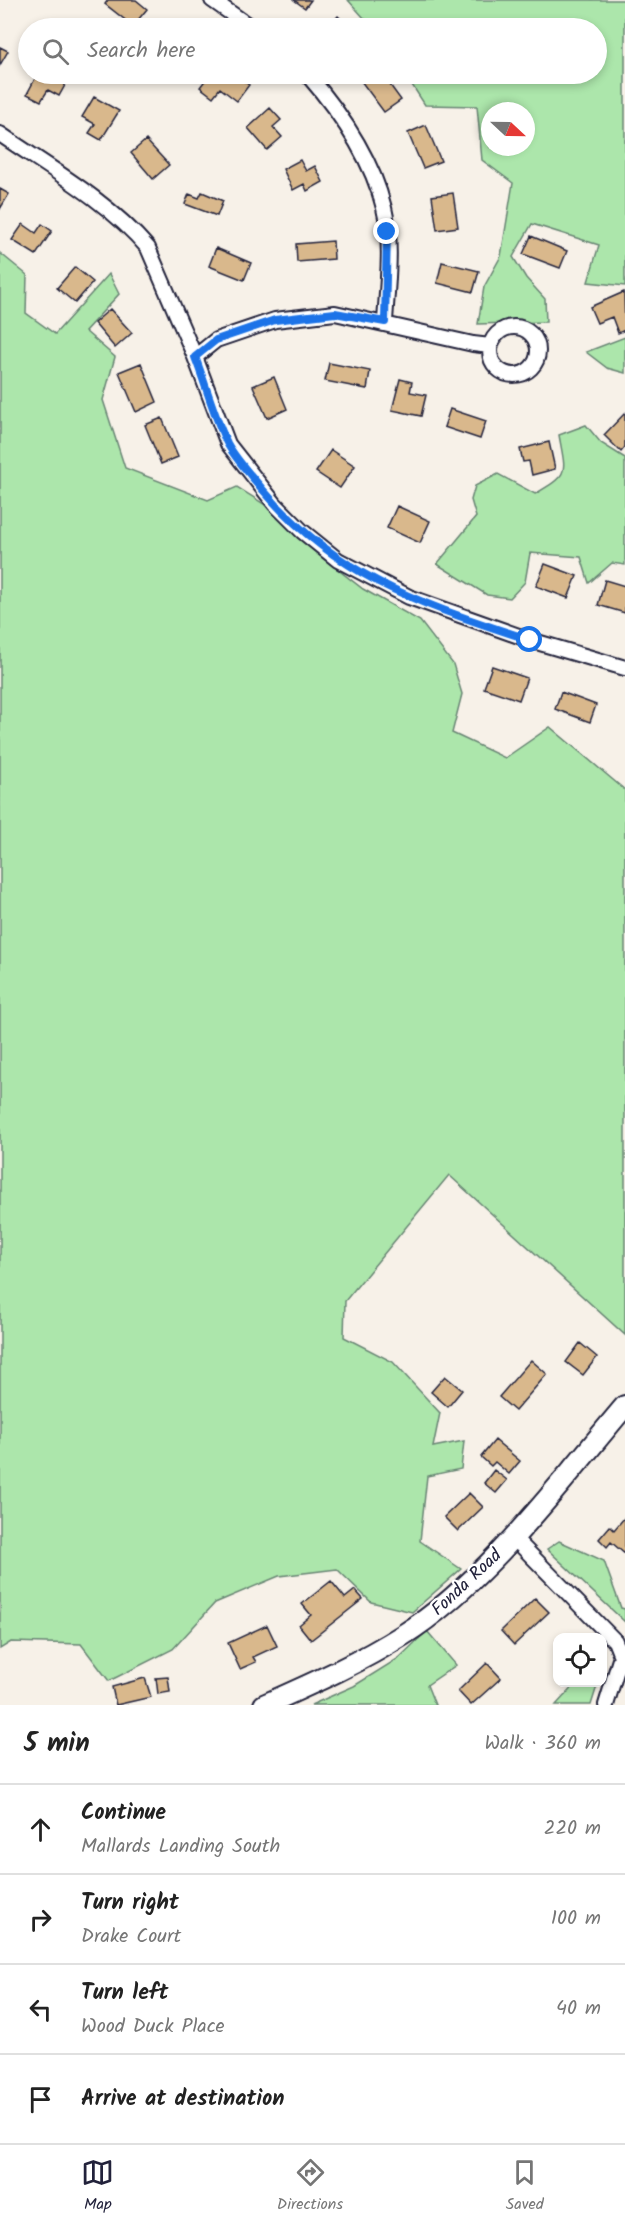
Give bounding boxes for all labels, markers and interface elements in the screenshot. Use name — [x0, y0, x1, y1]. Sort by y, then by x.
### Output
search box — [18, 18, 607, 84]
text: Search here — [87, 34, 195, 69]
icon: search — [39, 35, 72, 68]
north arrow — [481, 102, 535, 156]
route end — [373, 218, 399, 244]
route start — [516, 626, 542, 652]
street label: Fonda Road — [425, 1542, 510, 1624]
map controls — [553, 1633, 607, 1687]
button: locate — [553, 1633, 607, 1687]
text: 5 min — [24, 1723, 90, 1765]
text: Walk · 360 m — [484, 1728, 601, 1760]
text: Continue — [81, 1796, 166, 1831]
icon: ahead — [24, 1813, 57, 1846]
text: 220 m — [544, 1813, 601, 1845]
text: Mallards Landing South — [81, 1831, 280, 1863]
text: Turn right — [81, 1886, 179, 1921]
icon: right — [24, 1903, 57, 1936]
text: 100 m — [551, 1903, 601, 1935]
text: Drake Court — [81, 1921, 181, 1953]
text: Turn left — [81, 1976, 168, 2011]
icon: left — [24, 1993, 57, 2026]
text: 40 m — [556, 1993, 601, 2025]
text: Wood Duck Place — [81, 2011, 225, 2043]
text: Arrive at destination — [81, 2082, 284, 2117]
icon: arrive — [24, 2083, 57, 2116]
tab: Map — [81, 2156, 114, 2217]
tab: Directions — [277, 2156, 343, 2217]
tab: Saved — [506, 2156, 544, 2217]

